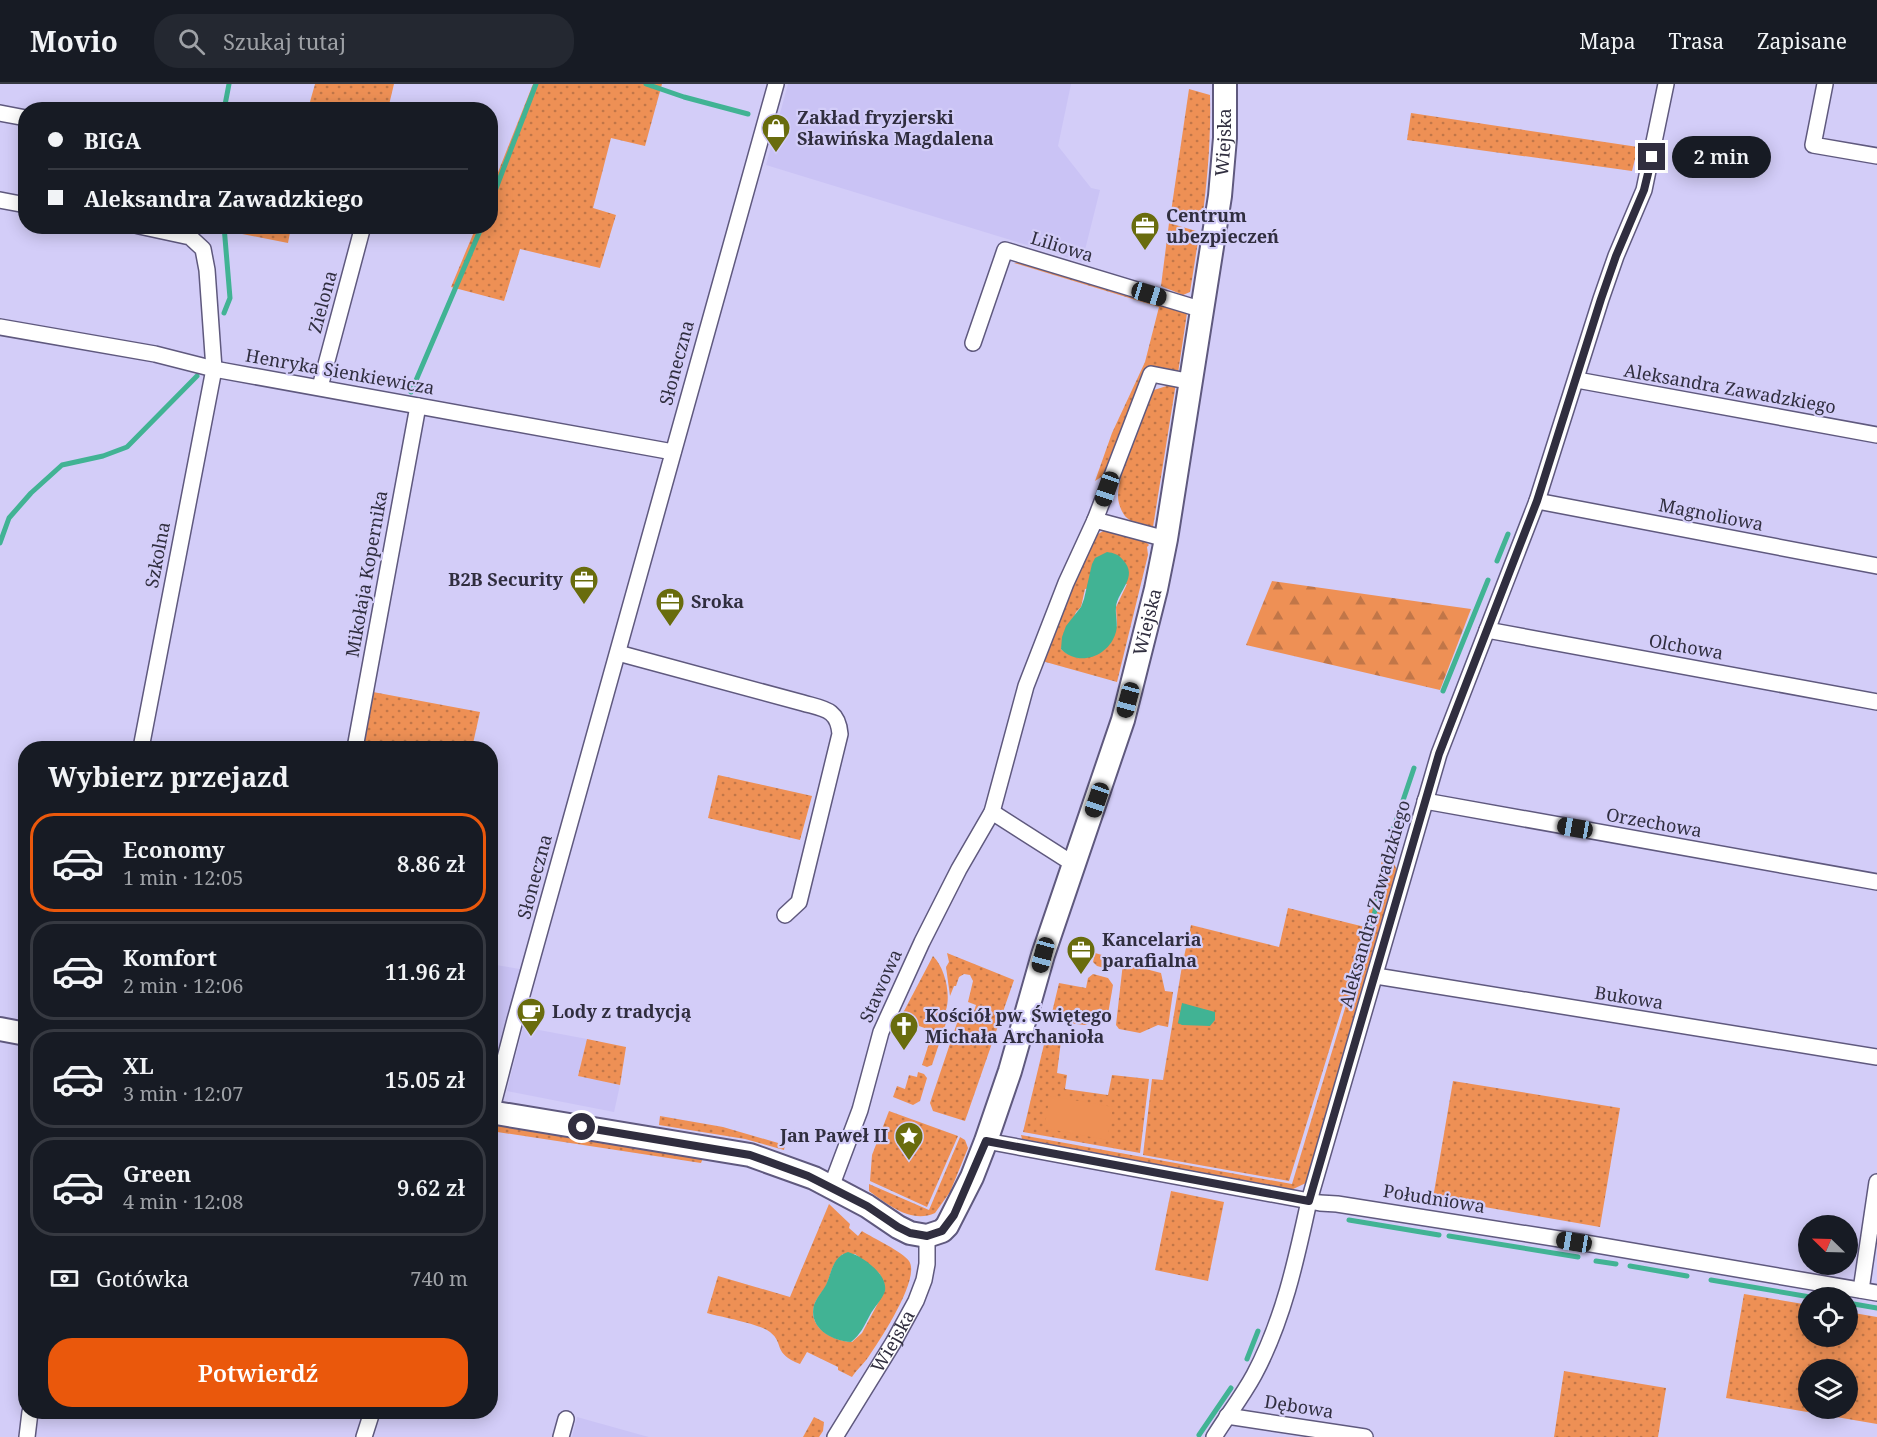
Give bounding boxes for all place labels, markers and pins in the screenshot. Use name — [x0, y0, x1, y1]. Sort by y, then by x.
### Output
place label: Zakład fryzjerski Sławińska Magdalena — [797, 105, 994, 150]
shop icon: Zakład fryzjerski Sławińska Magdalena — [760, 112, 792, 154]
place label: Centrum ubezpieczeń — [1166, 203, 1279, 248]
office icon: Centrum ubezpieczeń — [1129, 210, 1161, 252]
office icon: B2B Security — [568, 564, 600, 606]
place label: B2B Security — [448, 567, 564, 591]
office icon: Sroka — [654, 586, 686, 628]
place label: Sroka — [691, 589, 744, 613]
place label: Kancelaria parafialna — [1102, 927, 1202, 972]
office icon: Kancelaria parafialna — [1065, 934, 1097, 976]
cafe icon: Lody z tradycją — [515, 996, 547, 1038]
place label: Lody z tradycją — [552, 999, 692, 1023]
place label: Kościół pw. Świętego Michała Archanioła — [925, 1003, 1112, 1048]
church icon: Kościół pw. Świętego Michała Archanioła — [888, 1010, 920, 1052]
place icon: Jan Paweł II — [893, 1120, 925, 1162]
place label: Jan Paweł II — [779, 1123, 888, 1147]

